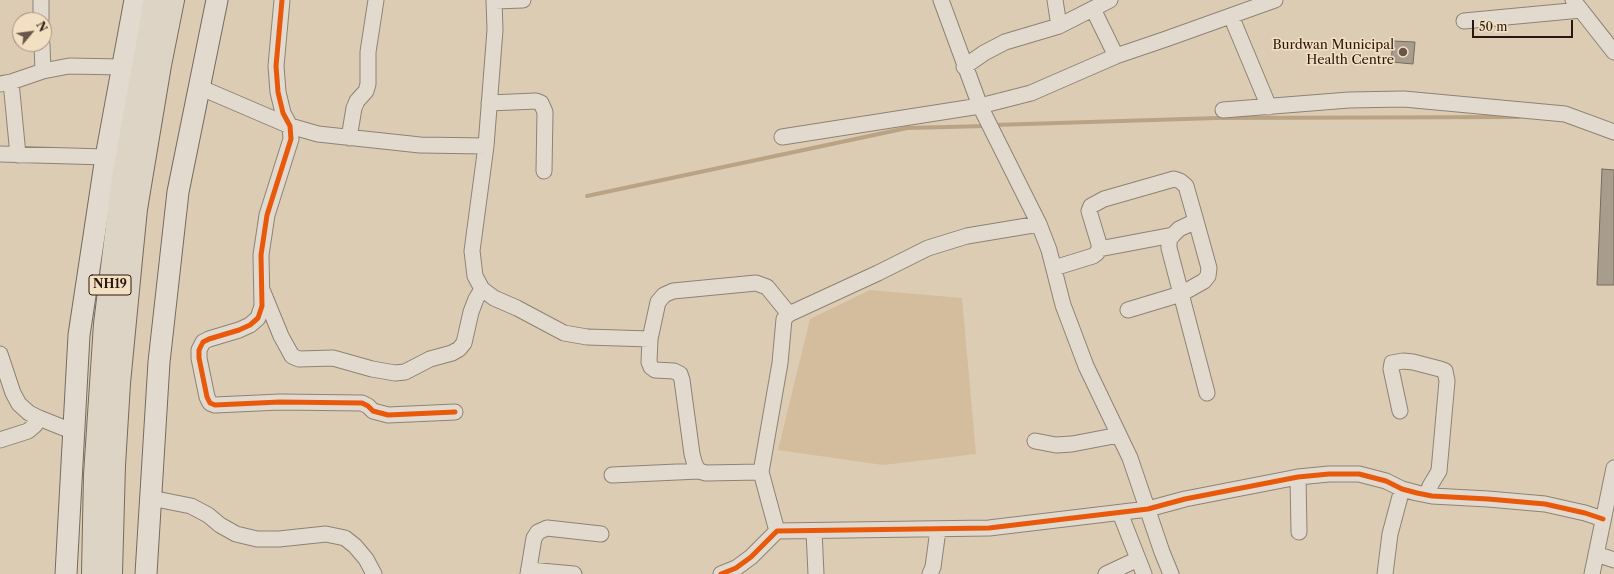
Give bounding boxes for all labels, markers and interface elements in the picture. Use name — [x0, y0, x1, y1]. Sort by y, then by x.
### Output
north arrow — [12, 12, 52, 52]
scale bar — [1474, 12, 1575, 38]
text: N — [33, 19, 50, 34]
text: 50 m — [1479, 19, 1508, 34]
place label: Burdwan Municipal Health Centre — [1272, 37, 1394, 68]
marker: Burdwan Municipal Health Centre — [1397, 46, 1409, 58]
road number: NH19 — [89, 275, 131, 295]

